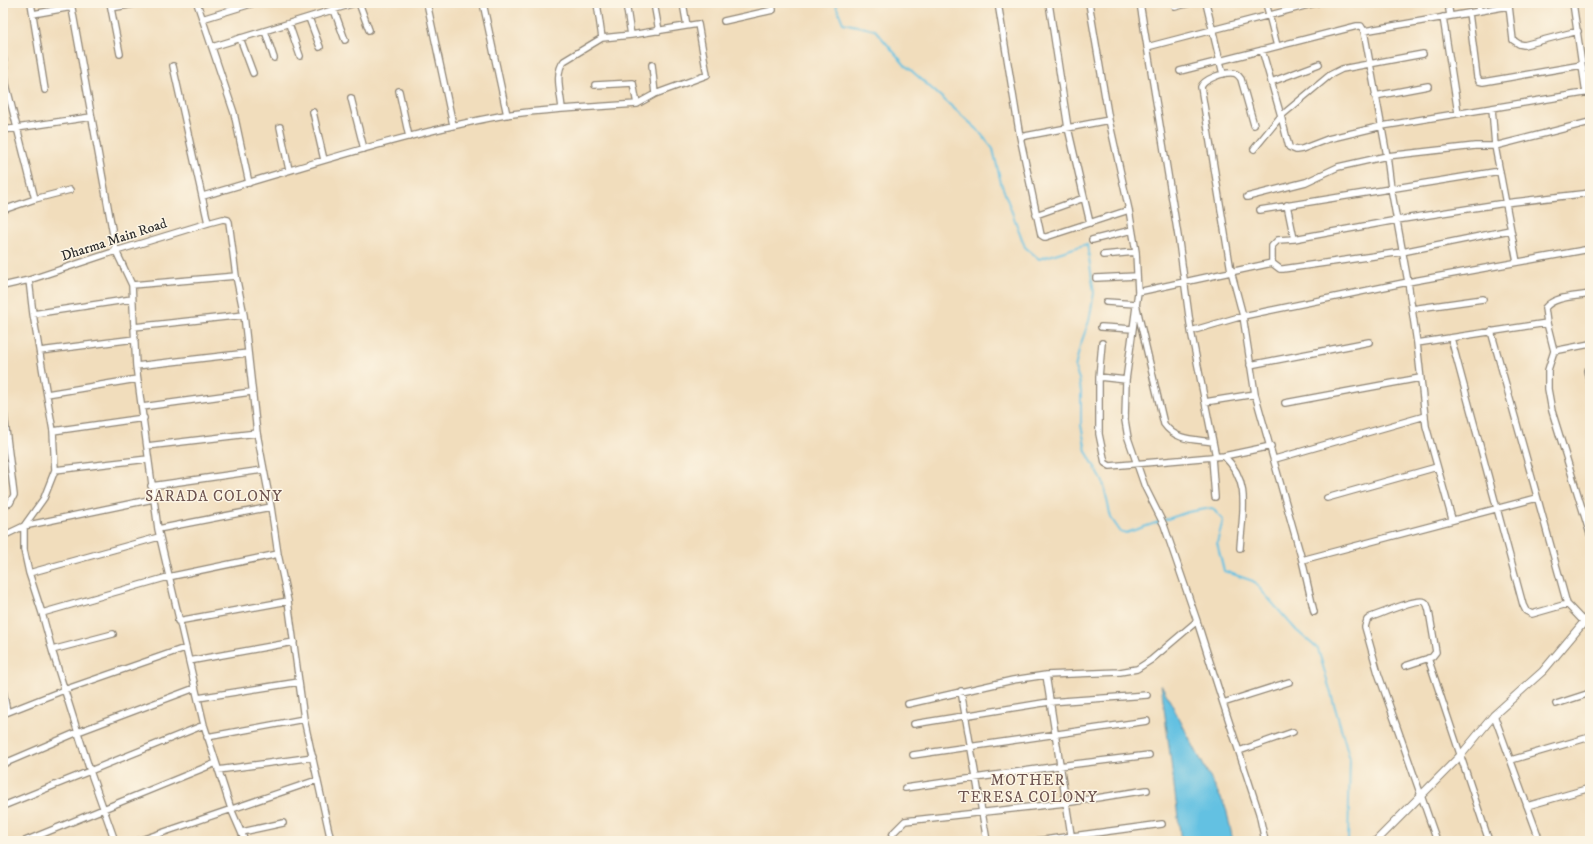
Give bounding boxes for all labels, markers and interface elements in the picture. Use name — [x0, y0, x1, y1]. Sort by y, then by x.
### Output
street label: Dharma Main Road — [59, 214, 169, 266]
district label: SARADA COLONY — [145, 487, 283, 506]
district label: MOTHER TERESA COLONY — [958, 771, 1098, 807]

